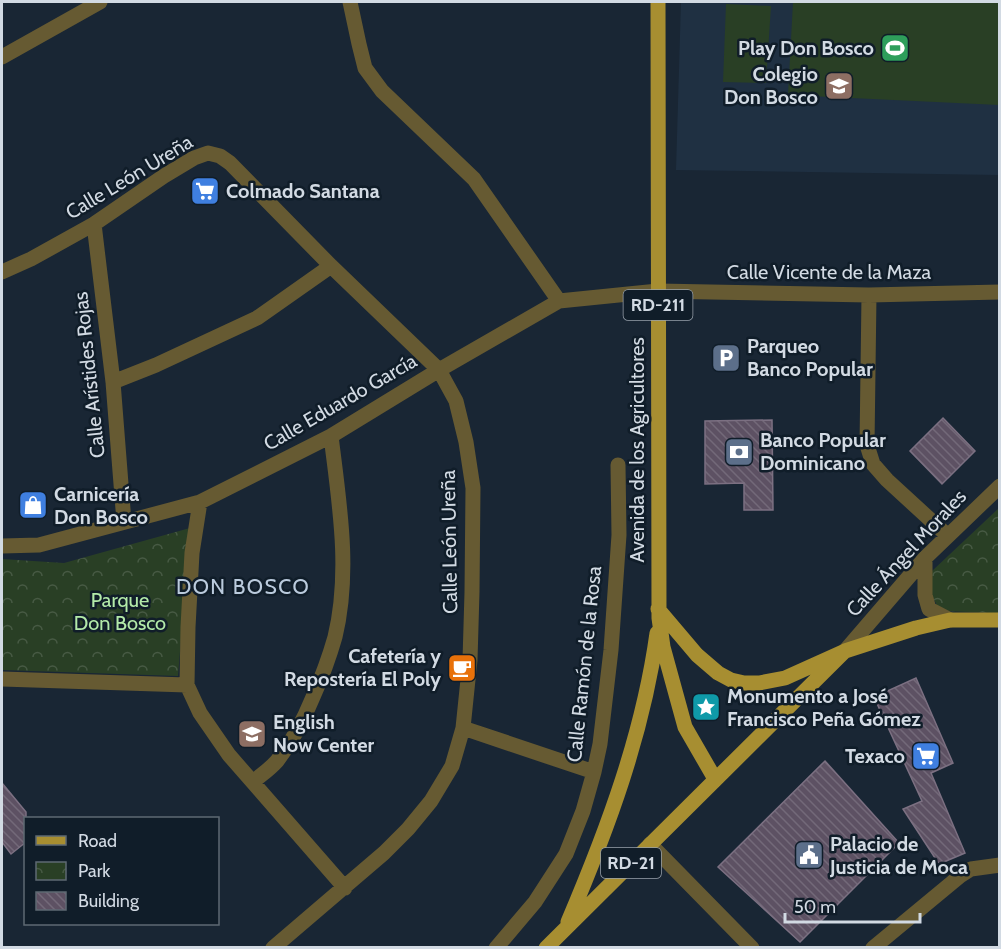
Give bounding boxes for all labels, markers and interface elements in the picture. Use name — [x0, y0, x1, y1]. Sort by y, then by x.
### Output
sports icon: Play Don Bosco — [879, 32, 911, 64]
place label: Play Don Bosco — [738, 36, 874, 60]
place label: Colegio Don Bosco — [724, 62, 818, 109]
school or university icon: Colegio Don Bosco — [823, 70, 855, 102]
street label: Calle León Ureña — [61, 129, 197, 224]
supermarket icon: Colmado Santana — [189, 175, 221, 207]
place label: Colmado Santana — [226, 179, 380, 203]
street label: Calle Vicente de la Maza — [727, 260, 932, 284]
road number: RD-211 — [624, 290, 692, 320]
street label: Calle Arístides Rojas — [68, 291, 110, 459]
place label: Parqueo Banco Popular — [747, 334, 873, 381]
street label: Avenida de los Agricultores — [625, 337, 649, 563]
parking icon: Parqueo Banco Popular — [710, 342, 742, 374]
street label: Calle Eduardo García — [259, 348, 421, 456]
place label: Banco Popular Dominicano — [760, 428, 886, 475]
bank icon: Banco Popular Dominicano — [723, 436, 755, 468]
street label: Calle León Ureña — [436, 469, 462, 614]
place label: Carnicería Don Bosco — [54, 482, 148, 529]
street label: Calle Ángel Morales — [841, 485, 971, 621]
shop icon: Carnicería Don Bosco — [17, 489, 49, 521]
street label: Calle Ramón de la Rosa — [562, 564, 606, 763]
district label: DON BOSCO — [176, 574, 310, 599]
park label: Parque Don Bosco — [74, 588, 166, 635]
place label: Cafetería y Repostería El Poly — [284, 644, 441, 691]
cafe icon: Cafetería y Repostería El Poly — [446, 652, 478, 684]
place label: Monumento a José Francisco Peña Gómez — [727, 684, 921, 731]
place icon: Monumento a José Francisco Peña Gómez — [690, 691, 722, 723]
place label: English Now Center — [273, 710, 375, 757]
school or university icon: English Now Center — [236, 718, 268, 750]
supermarket icon: Texaco — [910, 740, 942, 772]
place label: Texaco — [845, 744, 905, 768]
legend — [24, 817, 219, 925]
text: Road — [78, 830, 117, 852]
place label: Palacio de Justicia de Moca — [829, 832, 968, 879]
public building icon: Palacio de Justicia de Moca — [793, 839, 825, 871]
road number: RD-21 — [601, 848, 661, 878]
text: Park — [78, 860, 111, 882]
scale bar — [785, 886, 920, 924]
text: Building — [78, 890, 140, 912]
text: 50 m — [794, 896, 836, 918]

